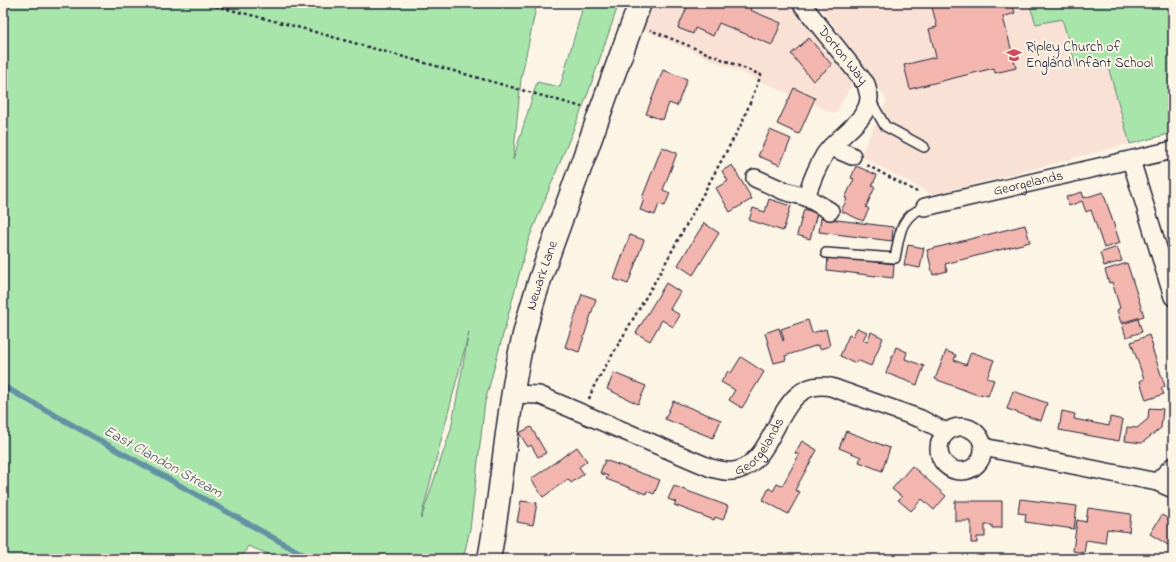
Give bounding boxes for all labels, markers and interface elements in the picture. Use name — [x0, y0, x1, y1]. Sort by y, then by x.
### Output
street label: Dorton Way — [812, 20, 873, 90]
place label: Ripley Church of England Infant School — [1026, 37, 1153, 75]
school or university icon: Ripley Church of England Infant School — [1005, 46, 1023, 64]
street label: Georgelands — [991, 165, 1065, 201]
street label: Newark Lane — [521, 237, 564, 313]
street label: Georgelands — [732, 414, 789, 481]
water label: East Clandon Stream — [99, 420, 227, 504]

